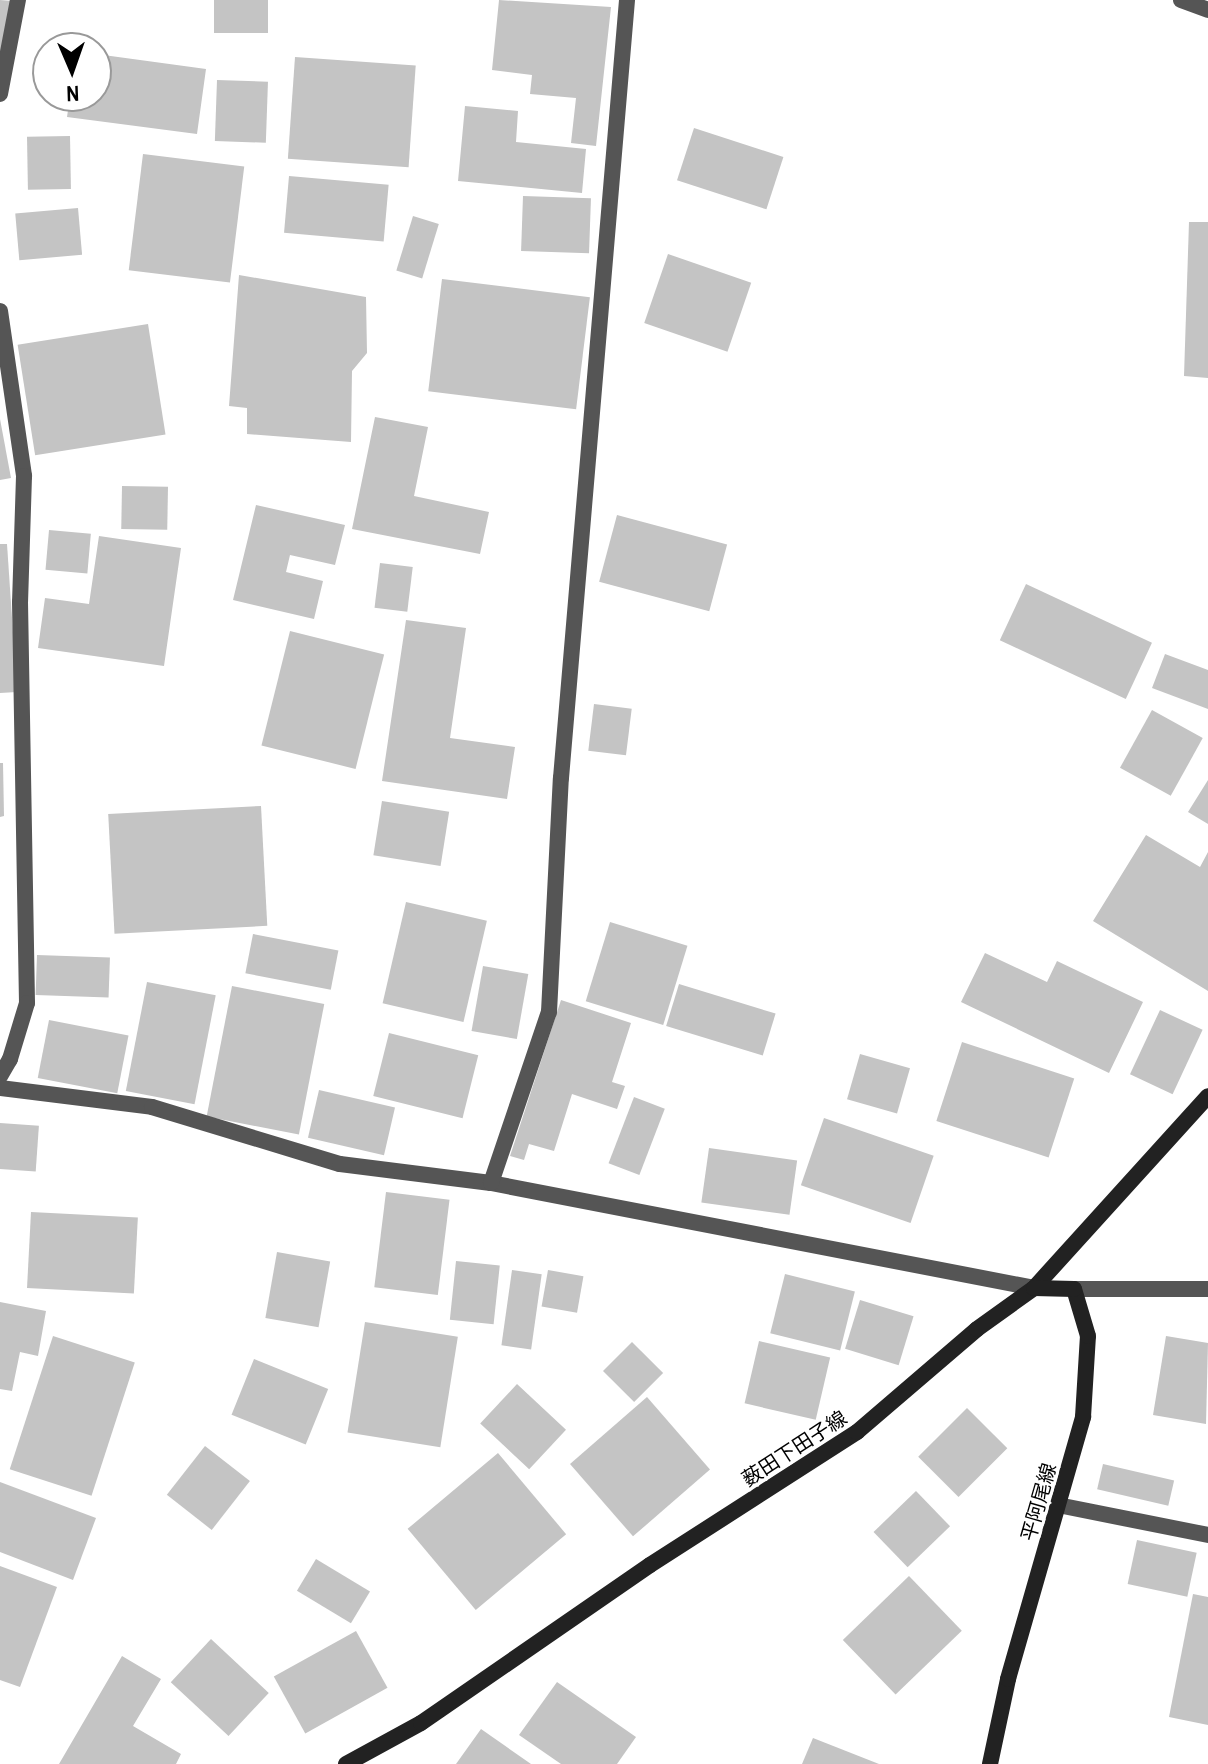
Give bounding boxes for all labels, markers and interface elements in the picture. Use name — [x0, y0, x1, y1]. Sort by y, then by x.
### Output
north arrow — [32, 32, 112, 112]
text: N — [66, 79, 80, 109]
street label: 薮田下田子線 — [737, 1405, 851, 1491]
street label: 平阿尾線 — [1015, 1460, 1061, 1544]

